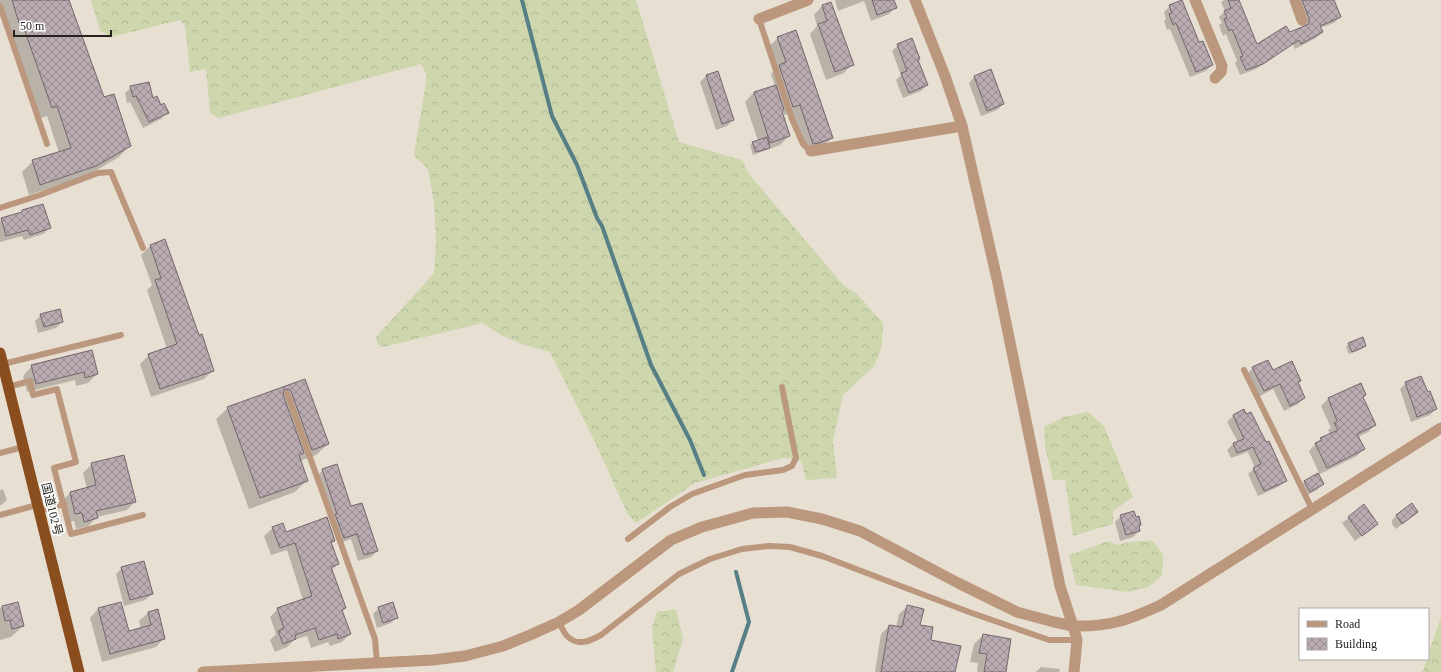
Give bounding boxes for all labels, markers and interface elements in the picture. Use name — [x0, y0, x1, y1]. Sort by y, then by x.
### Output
scale bar — [14, 12, 111, 38]
text: 50 m — [20, 19, 45, 33]
street label: 国道102号 — [39, 481, 65, 537]
legend — [1299, 608, 1429, 660]
text: Road — [1335, 617, 1360, 631]
text: Building — [1335, 637, 1377, 651]

